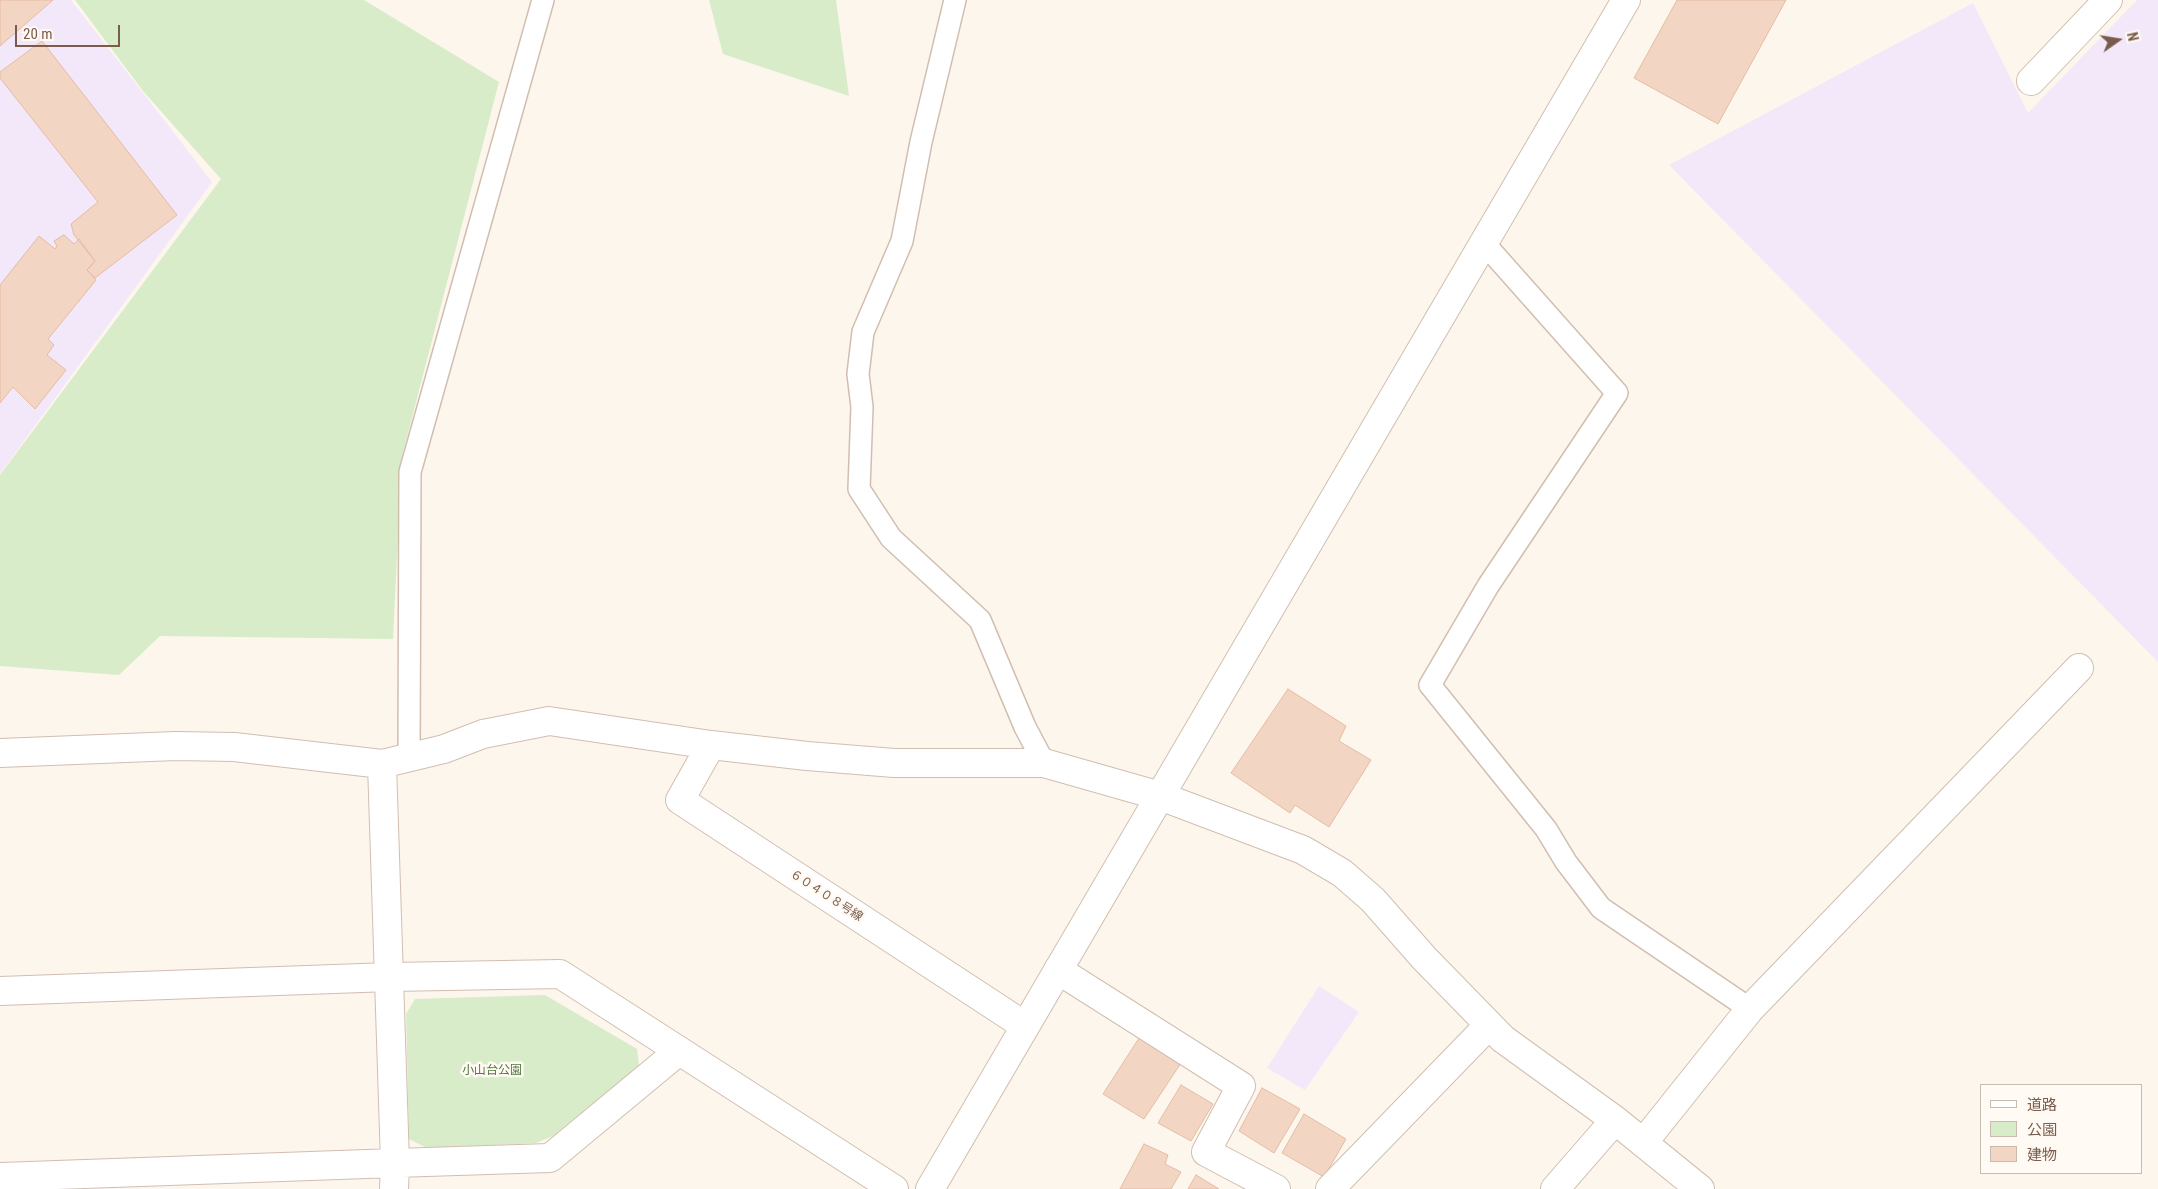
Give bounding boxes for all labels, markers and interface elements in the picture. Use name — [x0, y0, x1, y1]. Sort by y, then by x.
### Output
scale bar — [18, 15, 122, 47]
north arrow — [2093, 15, 2143, 65]
text: 20 m — [23, 25, 53, 43]
text: N — [2124, 31, 2141, 43]
street label: ６０４０８号線 — [787, 867, 865, 925]
park label: 小山台公園 — [462, 1064, 522, 1078]
legend — [1980, 1084, 2143, 1174]
text: 道路 — [2027, 1096, 2057, 1114]
text: 公園 — [2027, 1121, 2057, 1139]
text: 建物 — [2027, 1146, 2057, 1164]

